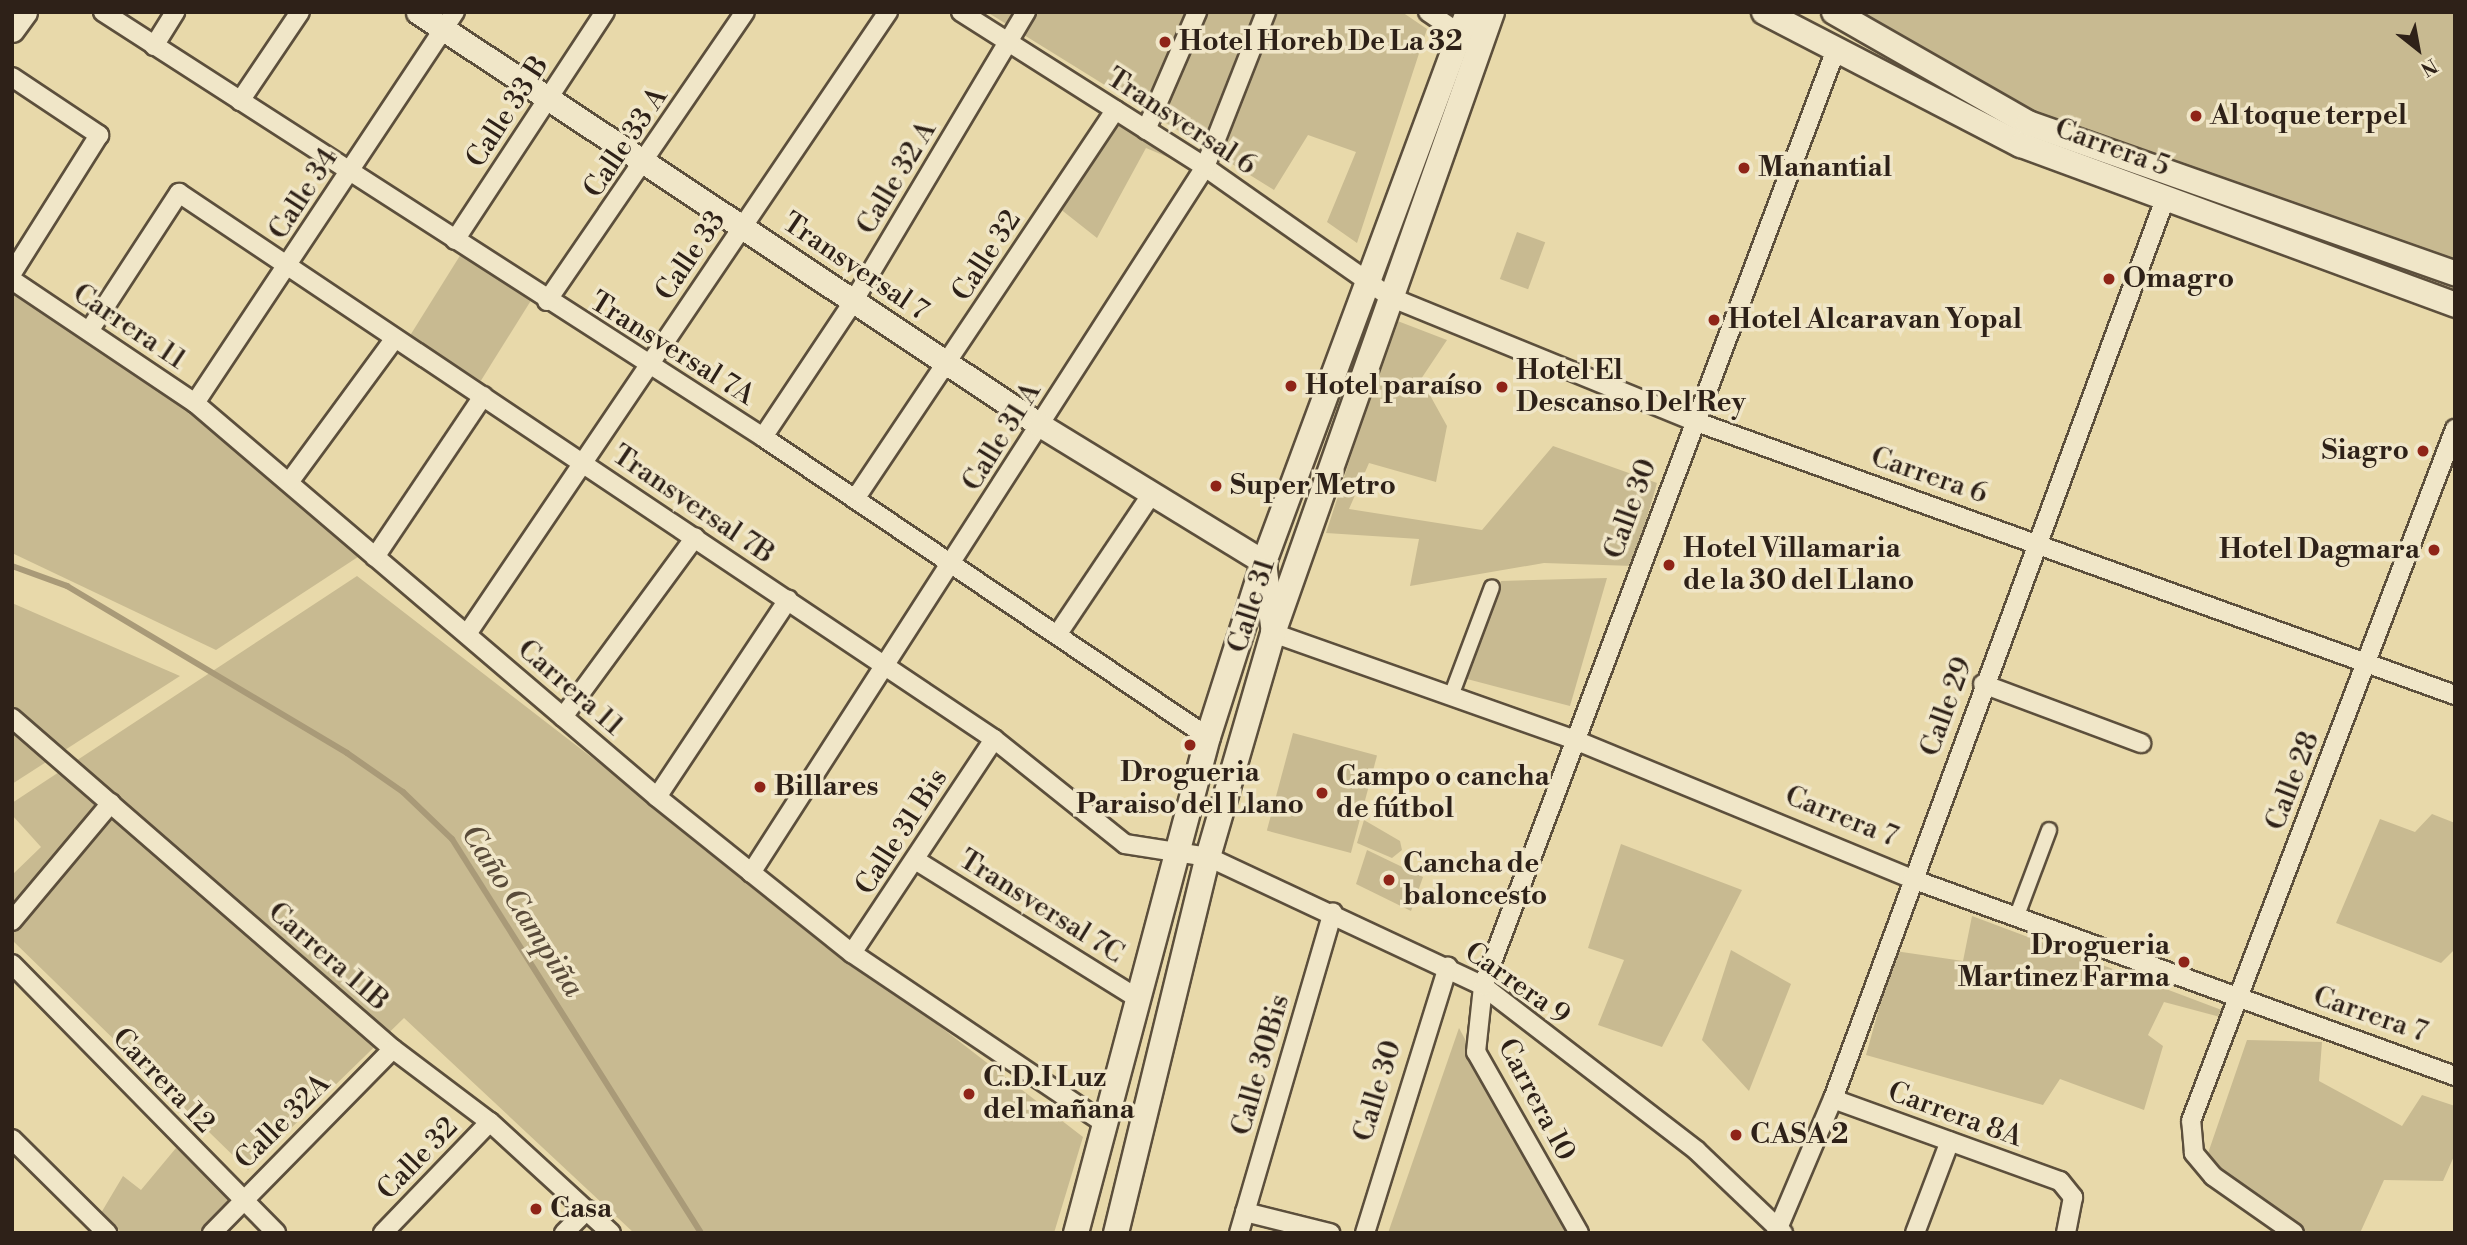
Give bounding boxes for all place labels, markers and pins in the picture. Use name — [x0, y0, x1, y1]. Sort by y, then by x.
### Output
place label: Hotel Horeb De La 32 — [1179, 25, 1463, 59]
marker: Hotel Horeb De La 32 — [1157, 34, 1173, 50]
place label: Al toque terpel — [2210, 99, 2407, 133]
marker: Al toque terpel — [2188, 108, 2204, 124]
place label: Manantial — [1758, 151, 1892, 185]
marker: Manantial — [1736, 160, 1752, 176]
place label: Omagro — [2123, 262, 2234, 296]
marker: Omagro — [2101, 271, 2117, 287]
place label: Hotel Alcaravan Yopal — [1728, 303, 2022, 337]
marker: Hotel Alcaravan Yopal — [1706, 312, 1722, 328]
place label: Hotel El Descanso Del Rey — [1516, 354, 1746, 420]
place label: Hotel paraíso — [1305, 369, 1482, 403]
marker: Hotel paraíso — [1283, 378, 1299, 394]
marker: Hotel El Descanso Del Rey — [1494, 379, 1510, 395]
place label: Siagro — [2322, 434, 2409, 468]
marker: Siagro — [2415, 443, 2431, 459]
place label: Super Metro — [1230, 469, 1396, 503]
marker: Super Metro — [1208, 478, 1224, 494]
place label: Hotel Villamaria de la 30 del Llano — [1683, 532, 1914, 598]
place label: Hotel Dagmara — [2219, 533, 2420, 567]
marker: Hotel Dagmara — [2426, 542, 2442, 558]
marker: Hotel Villamaria de la 30 del Llano — [1661, 557, 1677, 573]
marker: Drogueria Paraiso del Llano — [1182, 737, 1198, 753]
place label: Drogueria Paraiso del Llano — [1076, 756, 1304, 822]
place label: Campo o cancha de fútbol — [1336, 760, 1550, 826]
place label: Billares — [774, 770, 879, 804]
marker: Billares — [752, 779, 768, 795]
marker: Campo o cancha de fútbol — [1314, 785, 1330, 801]
place label: Cancha de baloncesto — [1403, 847, 1547, 913]
marker: Cancha de baloncesto — [1381, 872, 1397, 888]
place label: Drogueria Martinez Farma — [1957, 929, 2170, 995]
marker: Drogueria Martinez Farma — [2176, 954, 2192, 970]
place label: C.D.I Luz del mañana — [983, 1061, 1135, 1127]
marker: C.D.I Luz del mañana — [961, 1086, 977, 1102]
place label: CASA 2 — [1750, 1118, 1849, 1152]
marker: CASA 2 — [1728, 1127, 1744, 1143]
place label: Casa — [550, 1192, 612, 1226]
marker: Casa — [528, 1201, 544, 1217]

